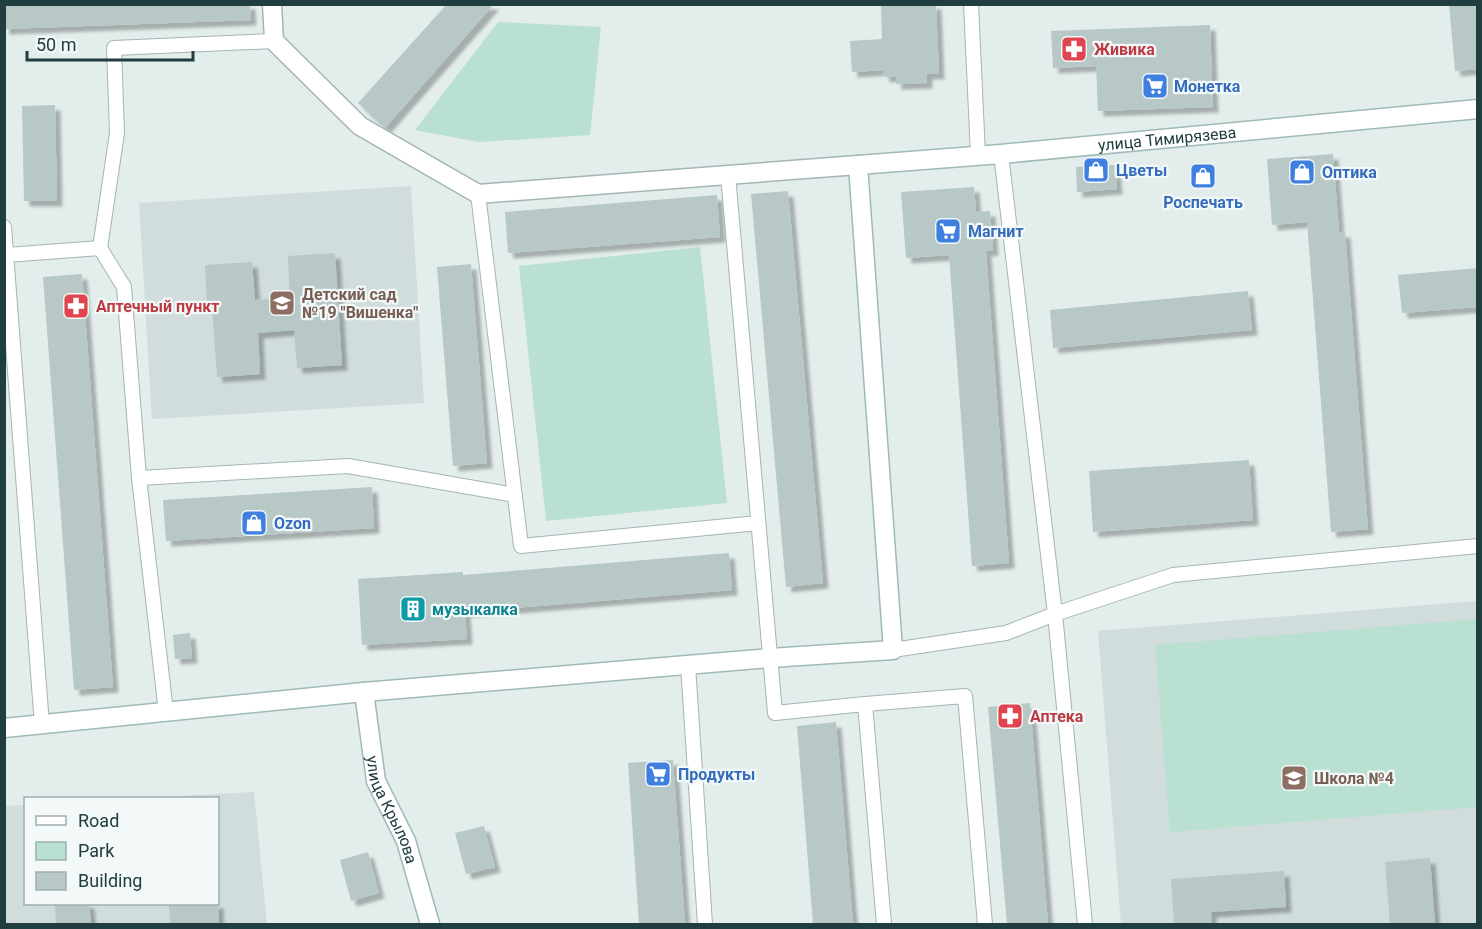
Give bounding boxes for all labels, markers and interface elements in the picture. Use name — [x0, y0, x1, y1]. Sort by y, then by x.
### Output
scale bar — [27, 24, 194, 62]
text: 50 m — [36, 34, 76, 55]
pharmacy icon: Живика — [1059, 34, 1089, 64]
place label: Живика — [1094, 40, 1155, 59]
supermarket icon: Монетка — [1140, 71, 1170, 101]
place label: Монетка — [1174, 77, 1241, 96]
street label: улица Тимирязева — [1097, 122, 1237, 154]
shop icon: Цветы — [1081, 155, 1111, 185]
shop icon: Оптика — [1287, 157, 1317, 187]
place label: Цветы — [1116, 161, 1167, 180]
shop icon: Роспечать — [1188, 161, 1218, 191]
place label: Оптика — [1322, 163, 1377, 182]
place label: Роспечать — [1163, 193, 1243, 212]
supermarket icon: Магнит — [933, 216, 963, 246]
place label: Магнит — [968, 222, 1024, 241]
place label: Детский сад №19 "Вишенка" — [302, 285, 418, 322]
school or university icon: Детский сад №19 "Вишенка" — [267, 288, 297, 318]
pharmacy icon: Аптечный пункт — [61, 291, 91, 321]
place label: Аптечный пункт — [96, 297, 219, 316]
shop icon: Ozon — [239, 508, 269, 538]
place label: Ozon — [274, 514, 311, 533]
building icon: музыкалка — [398, 594, 428, 624]
place label: музыкалка — [432, 600, 518, 619]
pharmacy icon: Аптека — [995, 701, 1025, 731]
place label: Аптека — [1030, 707, 1084, 726]
street label: улица Крылова — [363, 754, 421, 866]
supermarket icon: Продукты — [643, 759, 673, 789]
school or university icon: Школа №4 — [1279, 763, 1309, 793]
place label: Продукты — [678, 765, 755, 784]
place label: Школа №4 — [1314, 769, 1394, 788]
legend — [24, 797, 219, 905]
text: Road — [78, 810, 119, 831]
text: Park — [78, 840, 115, 861]
text: Building — [78, 870, 142, 891]

